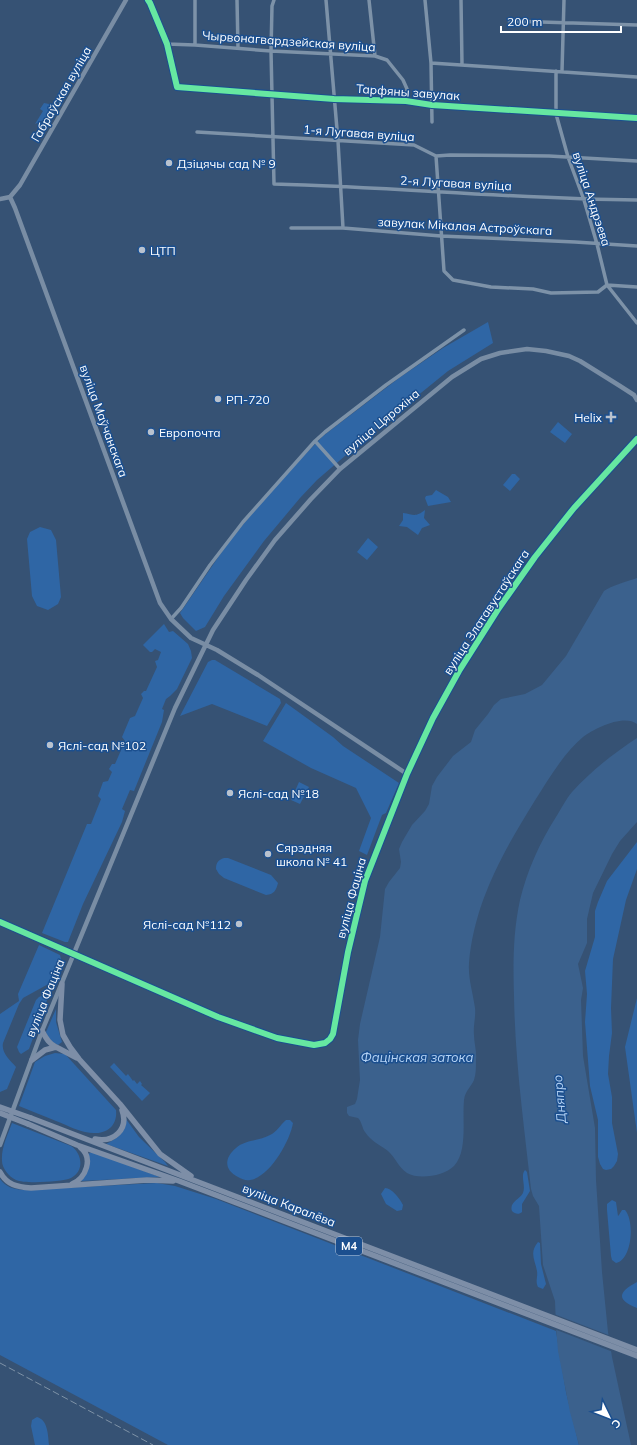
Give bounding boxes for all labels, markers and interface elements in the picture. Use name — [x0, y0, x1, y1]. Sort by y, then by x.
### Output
scale bar — [501, 8, 621, 34]
text: 200 m — [507, 14, 542, 29]
street label: Чырвонагвардзейская вуліца — [202, 27, 376, 55]
street label: Габраўская вуліца — [28, 44, 94, 144]
street label: Тарфяны завулак — [356, 81, 461, 103]
street label: 1-я Лугавая вуліца — [303, 122, 415, 144]
street label: вуліца Андрэева — [570, 150, 614, 248]
place label: Дзіцячы сад № 9 — [177, 156, 276, 171]
marker: Дзіцячы сад № 9 — [164, 158, 174, 168]
street label: 2-я Лугавая вуліца — [400, 173, 512, 193]
street label: завулак Мікалая Астроўскага — [377, 214, 553, 238]
place label: ЦТП — [150, 243, 176, 258]
marker: ЦТП — [137, 245, 147, 255]
street label: вуліца Маўчанскага — [77, 363, 131, 479]
street label: вуліца Цярохіна — [340, 386, 422, 458]
place label: РП-720 — [226, 392, 270, 407]
marker: РП-720 — [213, 394, 223, 404]
place label: Helix — [574, 410, 603, 425]
marker: Helix — [605, 411, 617, 423]
place label: Европочта — [159, 425, 221, 440]
marker: Европочта — [146, 427, 156, 437]
street label: вуліца Златавустаўскага — [440, 546, 532, 678]
place label: Яслі-сад №102 — [58, 738, 146, 753]
marker: Яслі-сад №102 — [45, 740, 55, 750]
place label: Яслі-сад №18 — [238, 786, 319, 801]
marker: Яслі-сад №18 — [225, 788, 235, 798]
place label: Сярэдняя школа № 41 — [276, 840, 347, 869]
marker: Сярэдняя школа № 41 — [263, 849, 273, 859]
street label: вуліца Фаціна — [333, 856, 369, 940]
place label: Яслі-сад №112 — [143, 917, 231, 932]
marker: Яслі-сад №112 — [234, 919, 244, 929]
street label: вуліца Фаціна — [22, 957, 68, 1039]
water label: Фацінская затока — [360, 1049, 474, 1065]
water label: Дняпро — [549, 1074, 569, 1125]
street label: вуліца Каралёва — [240, 1180, 338, 1230]
road number: М4 — [336, 1237, 362, 1255]
north arrow — [589, 1397, 629, 1437]
text: С — [608, 1416, 624, 1432]

